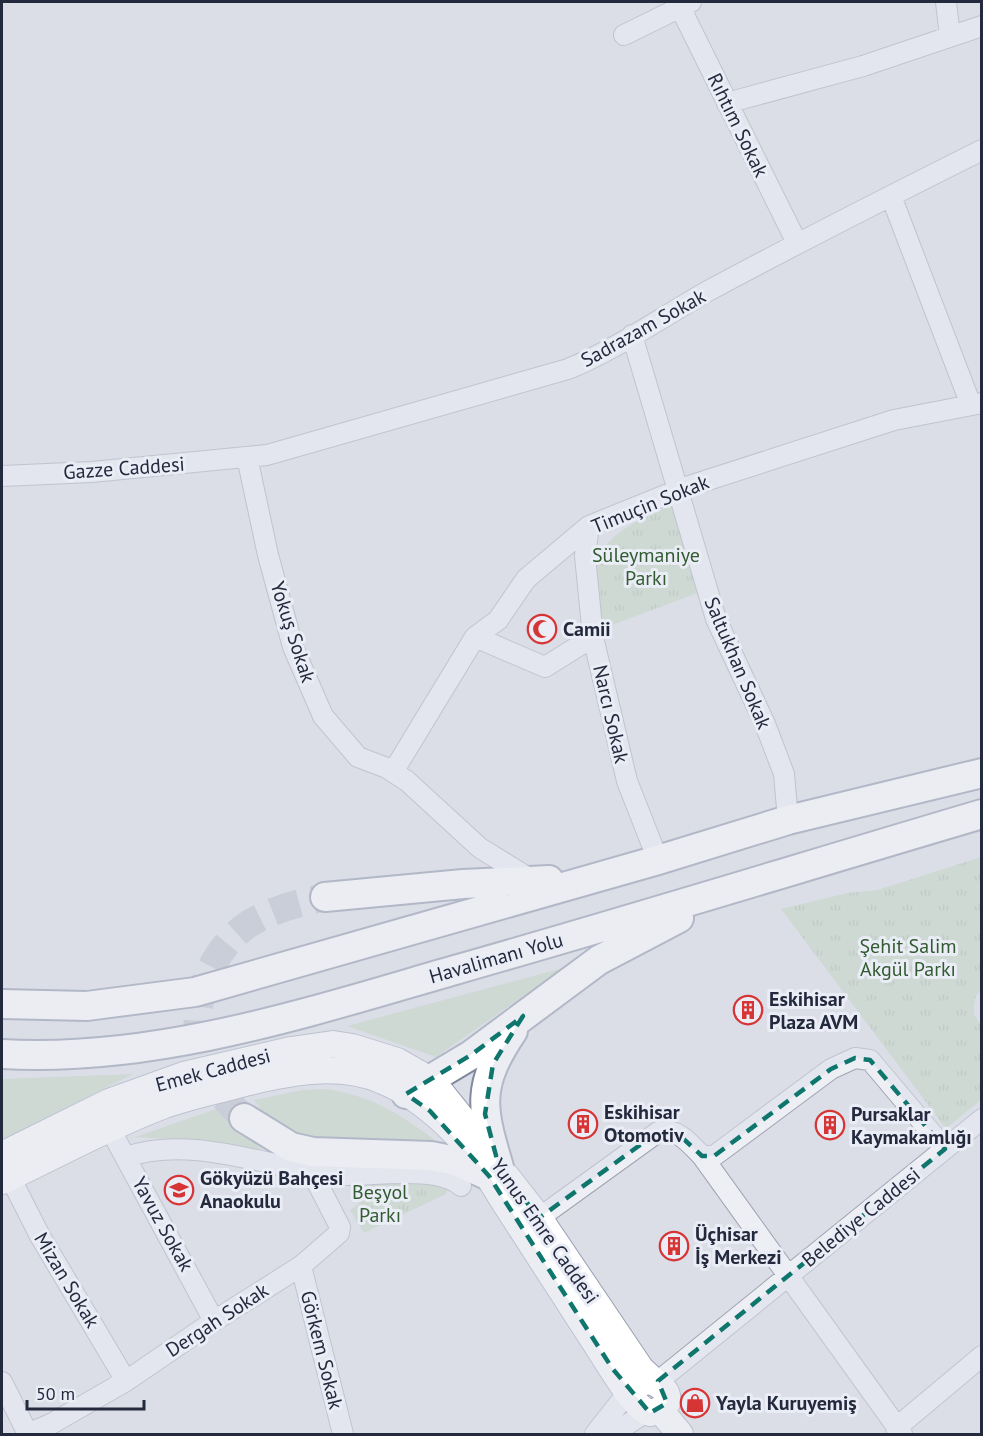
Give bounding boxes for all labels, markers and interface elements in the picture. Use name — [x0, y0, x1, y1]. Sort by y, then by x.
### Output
street label: Rıhtım Sokak — [702, 69, 774, 182]
street label: Sadrazam Sokak — [576, 283, 710, 373]
street label: Gazze Caddesi — [62, 451, 186, 485]
street label: Timuçin Sokak — [587, 468, 713, 539]
park label: Süleymaniye Parkı — [592, 542, 700, 591]
street label: Yokuş Sokak — [264, 578, 322, 686]
street label: Saltukhan Sokak — [698, 593, 778, 733]
mosque icon: Camii — [526, 613, 558, 645]
place label: Camii — [563, 616, 611, 642]
street label: Narcı Sokak — [587, 662, 635, 766]
street label: Havalimanı Yolu — [426, 926, 566, 990]
park label: Şehit Salim Akgül Parkı — [859, 933, 957, 982]
place label: Eskihisar Plaza AVM — [769, 986, 858, 1035]
building icon: Eskihisar Plaza AVM — [732, 994, 764, 1026]
street label: Emek Caddesi — [153, 1042, 273, 1098]
place label: Eskihisar Otomotiv — [604, 1099, 684, 1148]
place label: Pursaklar Kaymakamlığı — [851, 1101, 972, 1150]
building icon: Eskihisar Otomotiv — [567, 1108, 599, 1140]
building icon: Pursaklar Kaymakamlığı — [814, 1109, 846, 1141]
street label: Yunus Emre Caddesi — [485, 1153, 605, 1309]
street label: Belediye Caddesi — [796, 1161, 926, 1273]
place label: Gökyüzü Bahçesi Anaokulu — [200, 1165, 343, 1214]
street label: Yavuz Sokak — [126, 1172, 200, 1276]
school or university icon: Gökyüzü Bahçesi Anaokulu — [163, 1174, 195, 1206]
park label: Beşyol Parkı — [352, 1179, 408, 1228]
place label: Üçhisar İş Merkezi — [695, 1221, 782, 1270]
street label: Mizan Sokak — [28, 1228, 106, 1333]
building icon: Üçhisar İş Merkezi — [658, 1230, 690, 1262]
street label: Dergah Sokak — [161, 1277, 274, 1363]
street label: Görkem Sokak — [295, 1288, 349, 1412]
scale bar — [27, 1373, 144, 1411]
text: 50 m — [36, 1382, 75, 1405]
shop icon: Yayla Kuruyemiş — [679, 1387, 711, 1419]
place label: Yayla Kuruyemiş — [715, 1390, 857, 1416]

